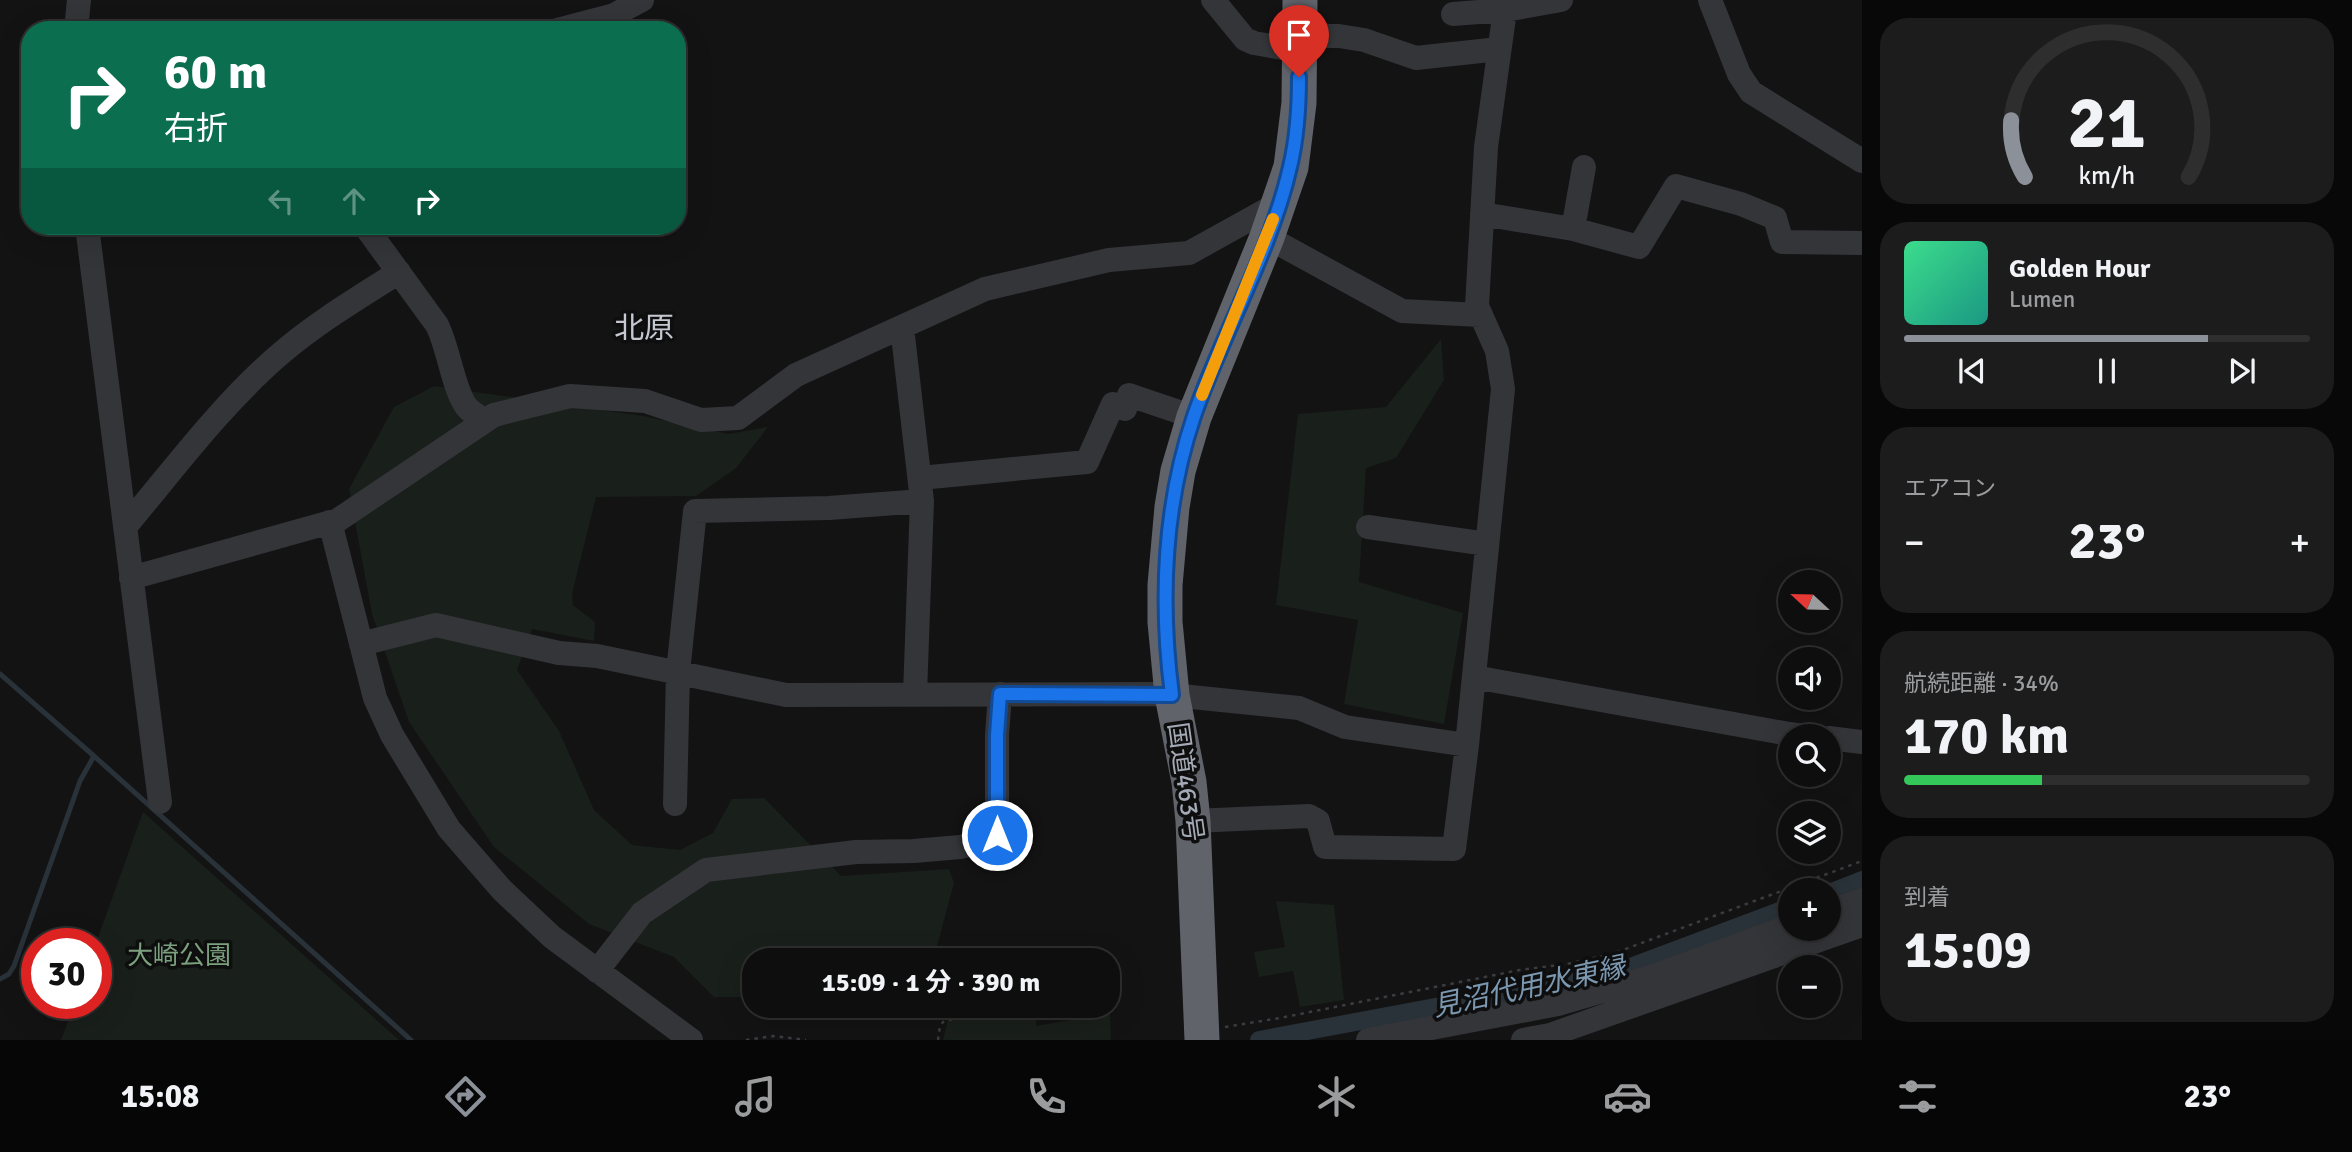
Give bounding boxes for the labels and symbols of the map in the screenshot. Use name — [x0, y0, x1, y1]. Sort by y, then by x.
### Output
pin — [1269, 5, 1329, 77]
district label: 北原 — [614, 310, 674, 347]
north arrow — [1778, 570, 1841, 634]
street label: 国道463号 — [1161, 720, 1209, 844]
position arrow — [960, 798, 1034, 872]
speed limit sign: 30 — [21, 928, 112, 1019]
park label: 大崎公園 — [127, 940, 231, 972]
water label: 見沼代用水東縁 — [1430, 949, 1631, 1024]

